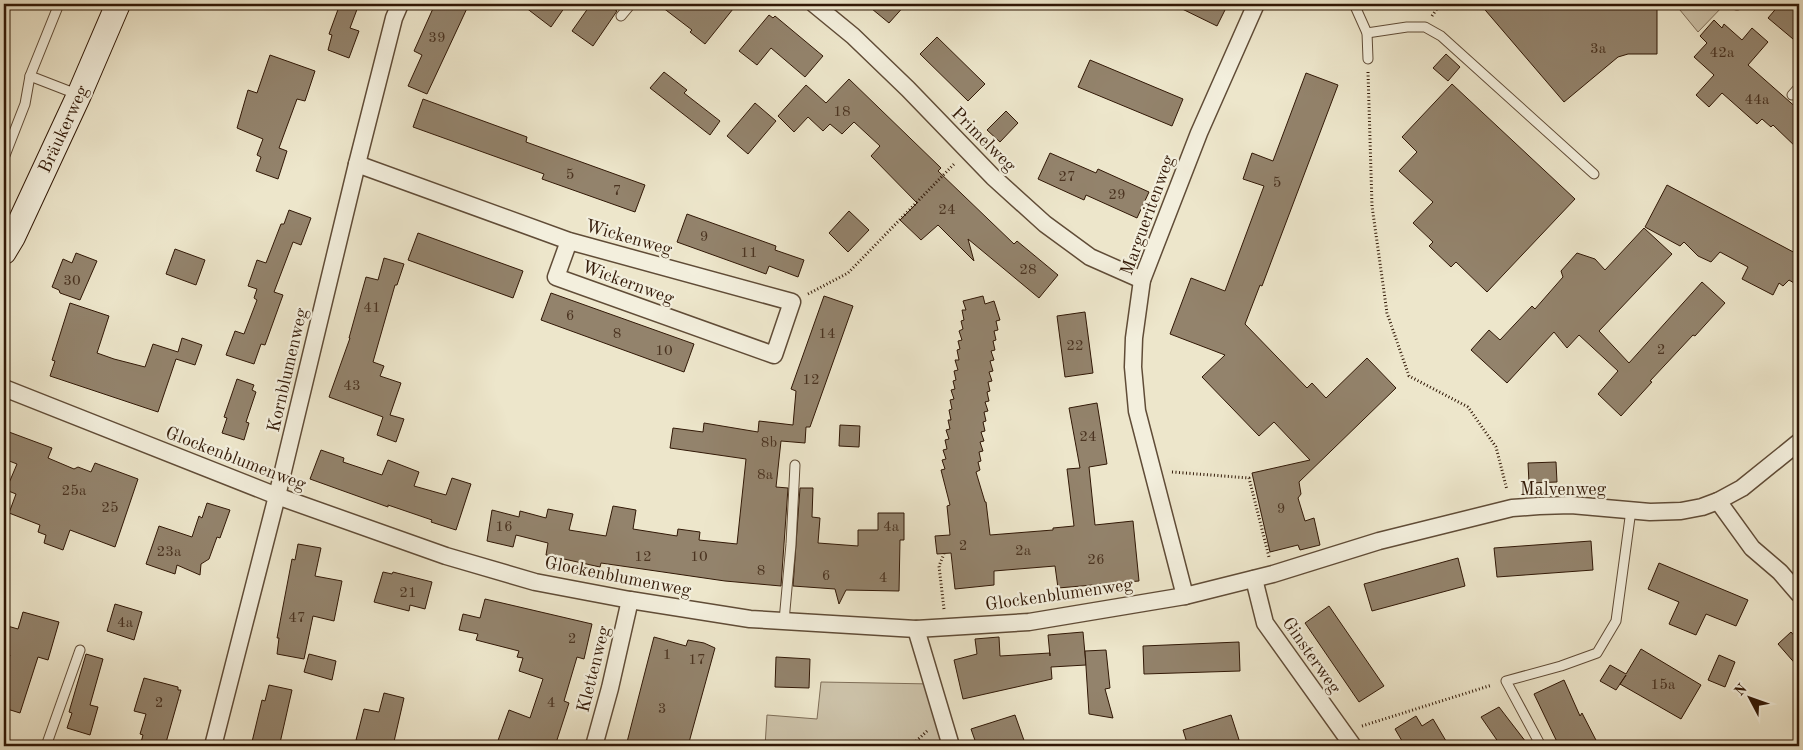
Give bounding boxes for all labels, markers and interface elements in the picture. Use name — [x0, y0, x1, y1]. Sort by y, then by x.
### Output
house number: 39 — [428, 31, 446, 46]
house number: 3a — [1590, 42, 1607, 57]
house number: 42a — [1710, 46, 1735, 61]
street label: Bräukerweg — [36, 83, 92, 176]
house number: 44a — [1745, 93, 1770, 108]
street label: Primelweg — [948, 104, 1019, 176]
house number: 18 — [833, 105, 851, 120]
street label: Margueritenweg — [1118, 153, 1178, 278]
house number: 5 — [566, 168, 574, 183]
house number: 27 — [1058, 170, 1076, 185]
house number: 5 — [1273, 176, 1281, 191]
house number: 7 — [613, 184, 621, 199]
house number: 29 — [1108, 188, 1126, 203]
house number: 24 — [938, 203, 956, 218]
street label: Wickenweg — [583, 217, 675, 259]
house number: 9 — [700, 230, 708, 245]
house number: 11 — [740, 246, 758, 261]
street label: Wickernweg — [579, 258, 677, 308]
house number: 28 — [1019, 263, 1037, 278]
house number: 30 — [63, 274, 81, 289]
house number: 41 — [363, 301, 381, 316]
street label: Kornblumenweg — [265, 306, 311, 434]
house number: 6 — [566, 309, 574, 324]
house number: 8 — [613, 327, 621, 342]
house number: 14 — [818, 327, 836, 342]
house number: 22 — [1066, 339, 1084, 354]
house number: 2 — [1657, 343, 1665, 358]
house number: 10 — [655, 344, 673, 359]
house number: 12 — [802, 373, 820, 388]
house number: 43 — [343, 379, 361, 394]
street label: Glockenblumenweg — [163, 424, 309, 494]
house number: 24 — [1079, 430, 1097, 445]
house number: 8b — [761, 436, 777, 451]
house number: 8a — [757, 468, 774, 483]
street label: Malvenweg — [1520, 481, 1607, 499]
house number: 25a — [62, 484, 87, 499]
house number: 25 — [101, 501, 119, 516]
house number: 9 — [1277, 502, 1285, 517]
house number: 16 — [495, 520, 513, 535]
house number: 4a — [883, 520, 900, 535]
house number: 2 — [959, 539, 967, 554]
house number: 2a — [1015, 544, 1032, 559]
house number: 23a — [157, 545, 182, 560]
house number: 12 — [634, 550, 652, 565]
house number: 10 — [690, 550, 708, 565]
house number: 26 — [1087, 553, 1105, 568]
street label: Glockenblumenweg — [543, 554, 693, 600]
house number: 8 — [757, 564, 765, 579]
house number: 6 — [822, 569, 830, 584]
house number: 4 — [879, 571, 887, 586]
street label: Glockenblumenweg — [984, 576, 1134, 614]
house number: 21 — [399, 586, 417, 601]
house number: 47 — [288, 611, 306, 626]
street label: Ginsterweg — [1278, 614, 1344, 697]
house number: 4a — [117, 616, 134, 631]
street label: Klettenweg — [575, 624, 613, 714]
house number: 2 — [568, 632, 576, 647]
house number: 1 — [663, 648, 671, 663]
house number: 17 — [688, 653, 706, 668]
north arrow — [1726, 672, 1776, 722]
house number: 15a — [1651, 678, 1676, 693]
text: N — [1732, 681, 1750, 699]
house number: 2 — [155, 696, 163, 711]
house number: 4 — [547, 696, 555, 711]
house number: 3 — [658, 702, 666, 717]

